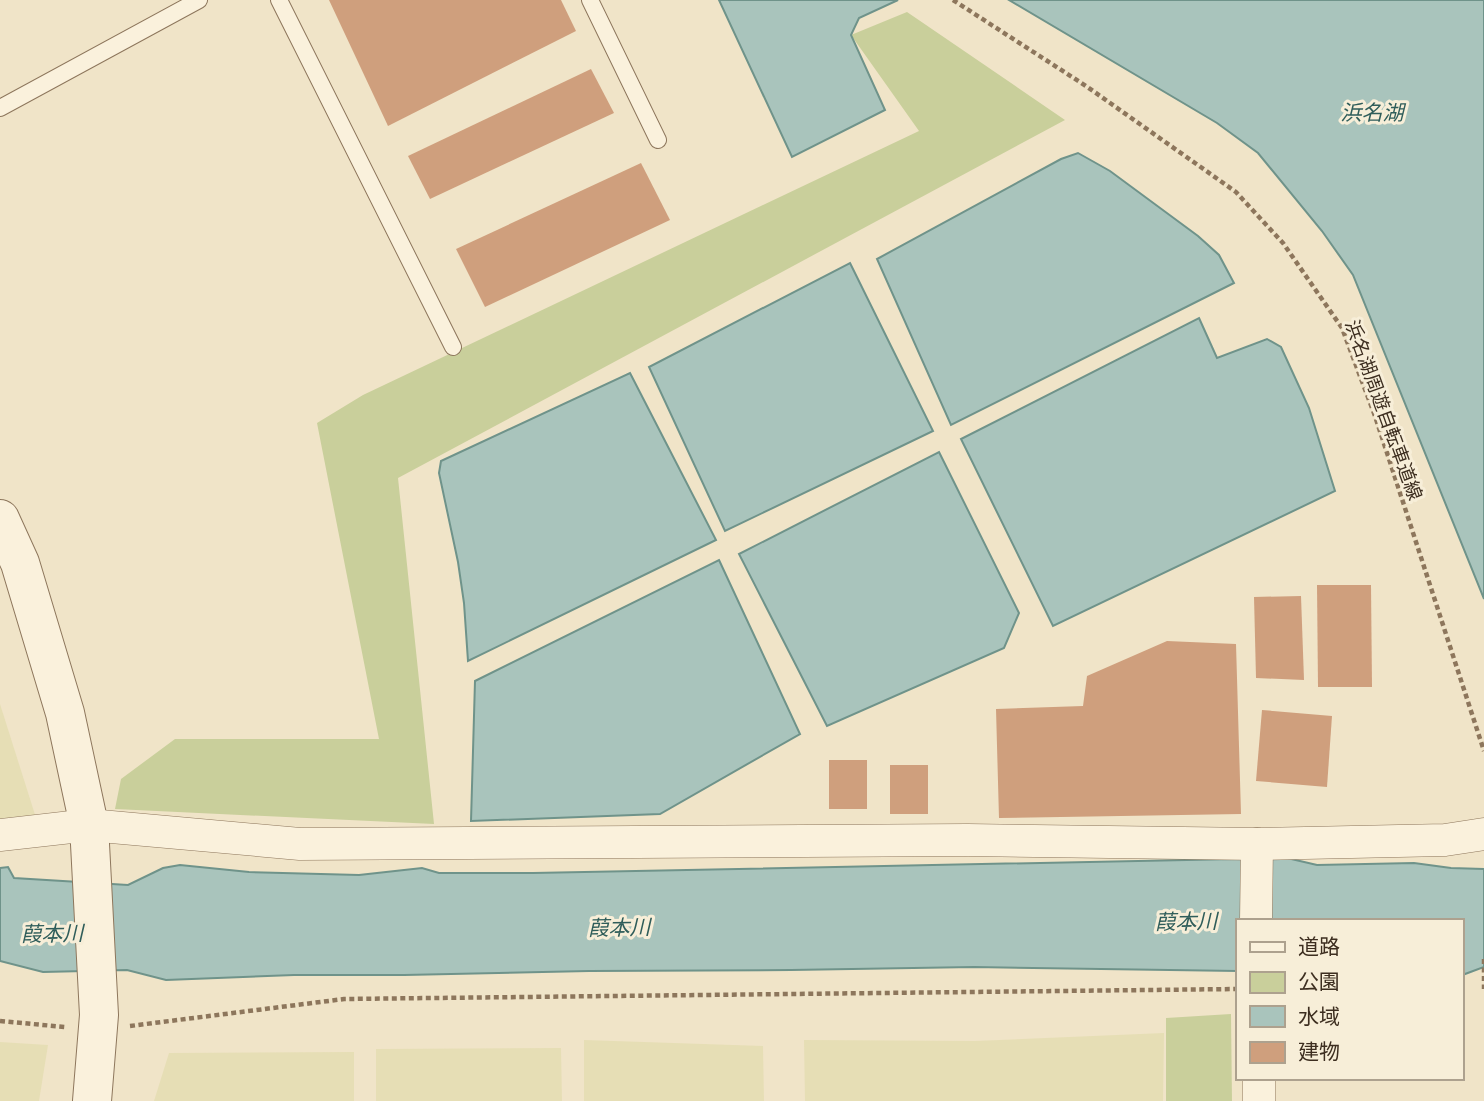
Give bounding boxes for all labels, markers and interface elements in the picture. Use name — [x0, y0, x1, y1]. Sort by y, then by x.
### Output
water label: 浜名湖 — [1341, 98, 1406, 127]
street label: 浜名湖周遊自転車道線 — [1339, 316, 1429, 504]
water label: 葭本川 — [1154, 906, 1220, 937]
water label: 葭本川 — [587, 912, 653, 943]
water label: 葭本川 — [20, 918, 86, 949]
legend — [1236, 919, 1463, 1080]
text: 道路 — [1298, 932, 1340, 961]
text: 公園 — [1298, 967, 1340, 996]
text: 水域 — [1298, 1002, 1340, 1031]
text: 建物 — [1298, 1037, 1340, 1066]

